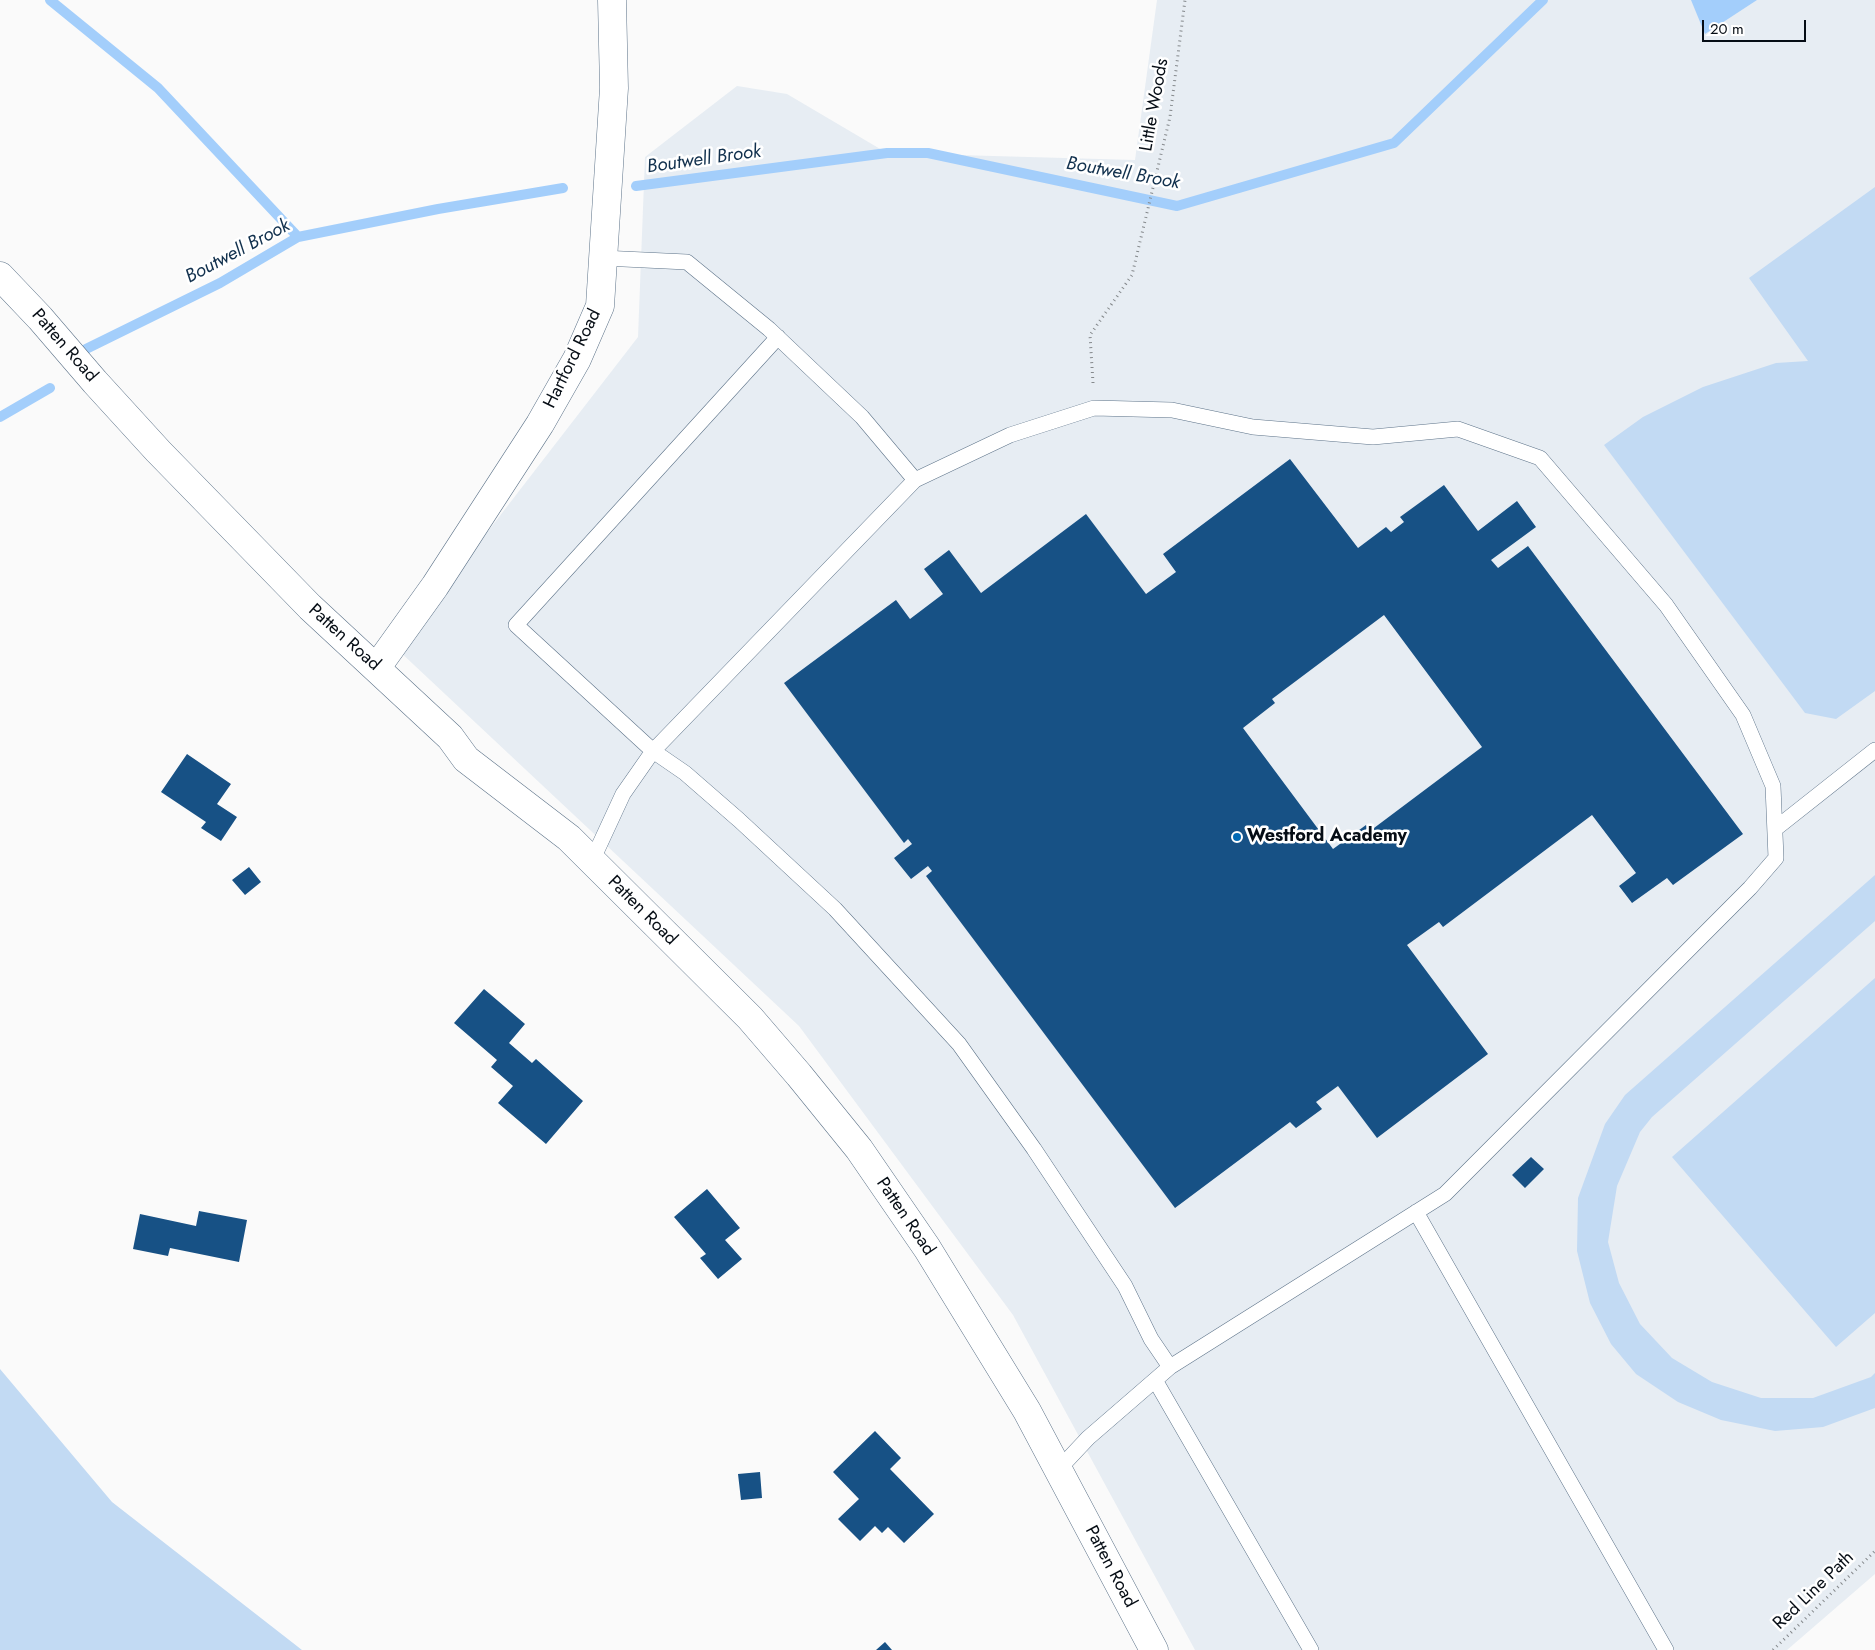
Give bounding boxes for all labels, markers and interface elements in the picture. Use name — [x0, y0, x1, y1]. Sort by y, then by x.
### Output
scale bar — [1705, 10, 1809, 42]
text: 20 m — [1710, 18, 1744, 40]
street label: Little Woods — [1136, 57, 1174, 153]
water label: Boutwell Brook — [645, 141, 763, 179]
water label: Boutwell Brook — [1064, 153, 1182, 195]
water label: Boutwell Brook — [182, 215, 294, 289]
street label: Patten Road — [26, 305, 102, 387]
street label: Hartford Road — [540, 306, 606, 412]
street label: Patten Road — [303, 600, 385, 676]
place label: Westford Academy — [1247, 826, 1407, 848]
marker: Westford Academy — [1231, 831, 1243, 843]
street label: Patten Road — [603, 872, 681, 950]
street label: Patten Road — [871, 1174, 939, 1260]
street label: Patten Road — [1079, 1522, 1141, 1612]
street label: Red Line Path — [1769, 1547, 1859, 1635]

